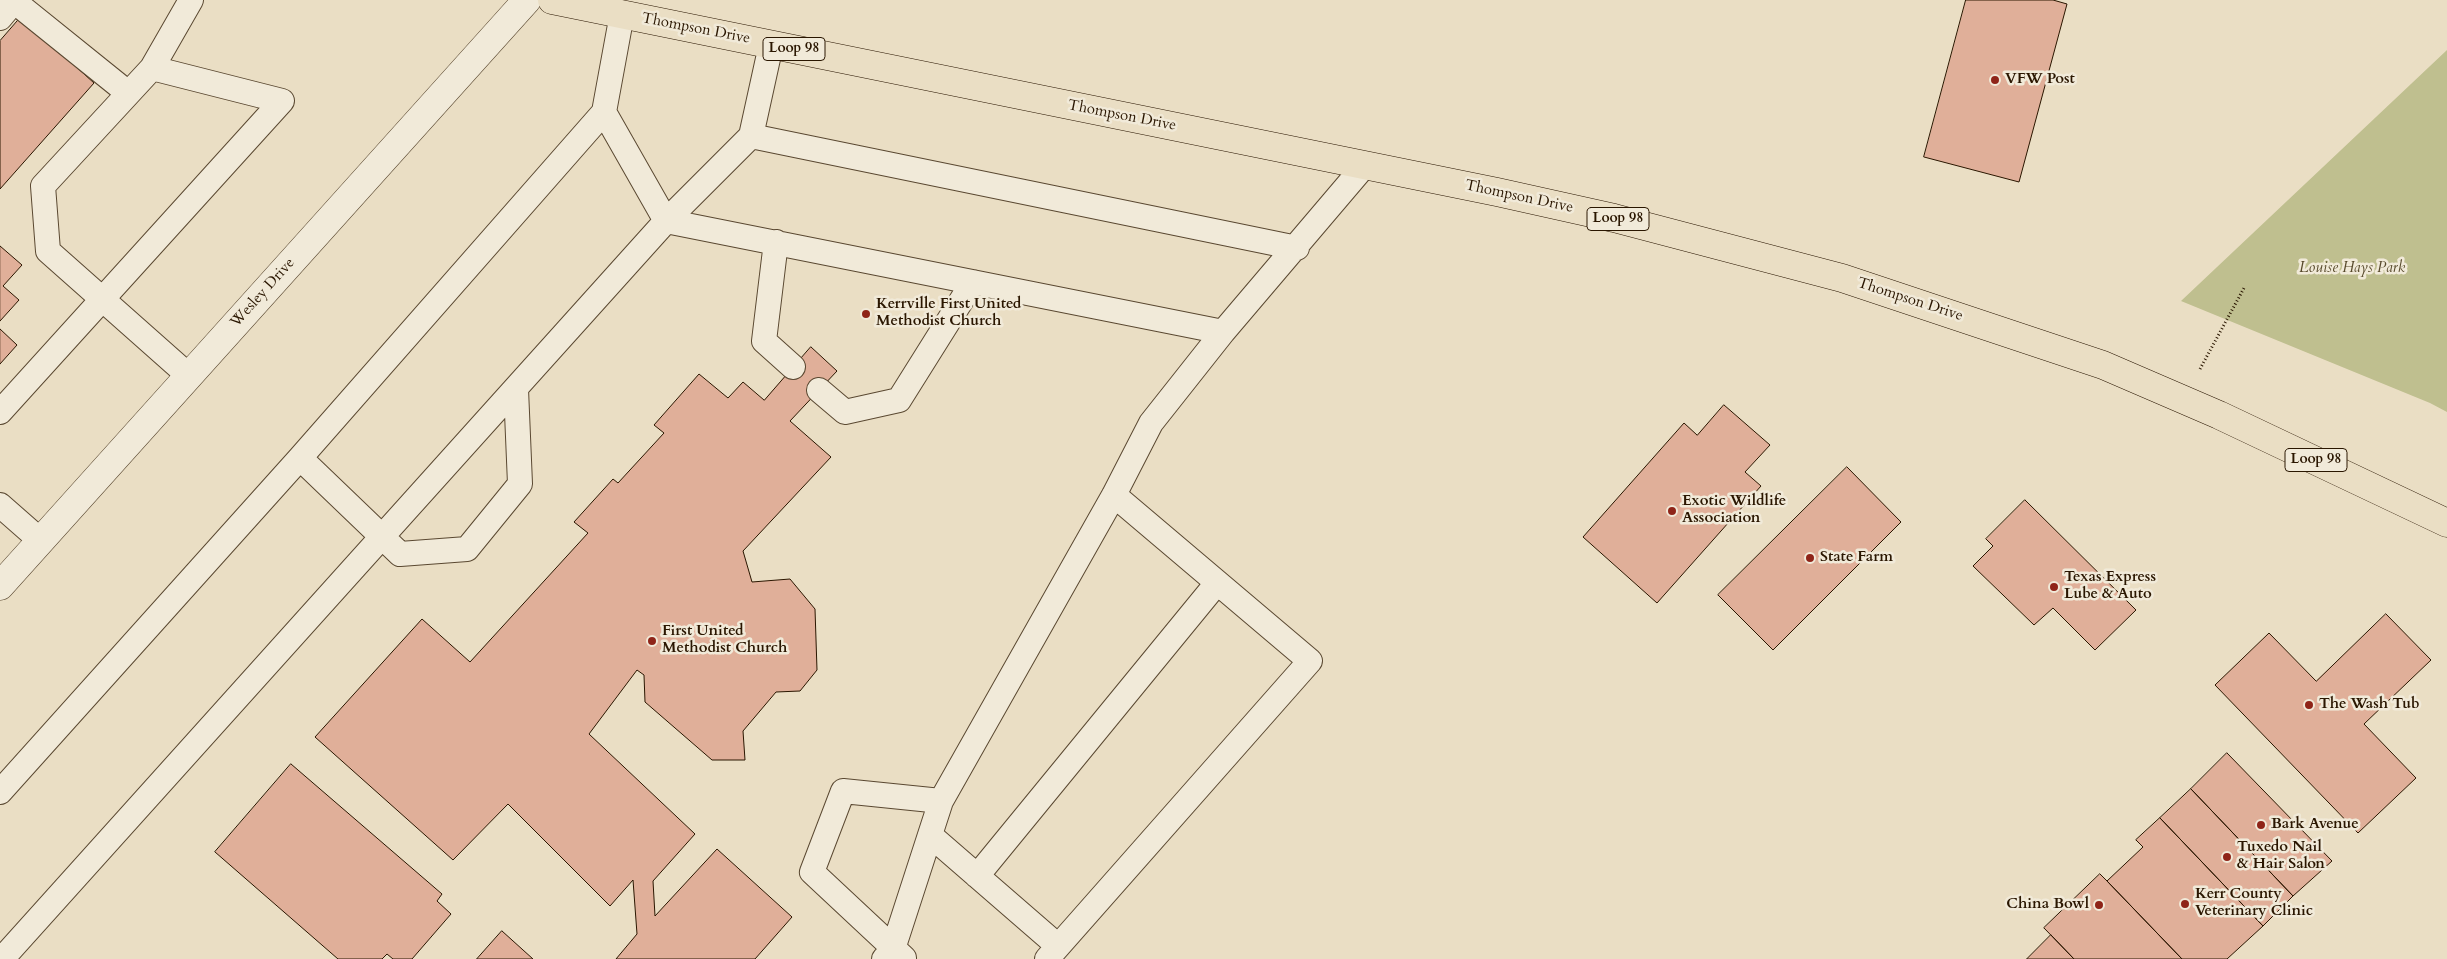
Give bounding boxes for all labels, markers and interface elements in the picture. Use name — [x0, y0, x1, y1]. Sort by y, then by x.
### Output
street label: Thompson Drive — [640, 10, 752, 48]
road number: Loop 98 — [763, 38, 825, 61]
place label: VFW Post — [2005, 71, 2075, 89]
marker: VFW Post — [1989, 74, 2001, 86]
street label: Thompson Drive — [1066, 97, 1178, 135]
street label: Thompson Drive — [1463, 177, 1575, 217]
road number: Loop 98 — [1587, 208, 1649, 230]
street label: Wesley Drive — [227, 255, 299, 331]
park label: Louise Hays Park — [2299, 260, 2405, 278]
street label: Thompson Drive — [1855, 274, 1965, 326]
place label: Kerrville First United Methodist Church — [876, 296, 1021, 331]
marker: Kerrville First United Methodist Church — [860, 308, 872, 320]
road number: Loop 98 — [2285, 448, 2347, 472]
place label: Exotic Wildlife Association — [1682, 493, 1786, 528]
marker: Exotic Wildlife Association — [1666, 505, 1678, 517]
place label: State Farm — [1820, 549, 1893, 567]
marker: State Farm — [1804, 552, 1816, 564]
place label: Texas Express Lube & Auto — [2064, 569, 2156, 604]
marker: Texas Express Lube & Auto — [2048, 581, 2060, 593]
place label: First United Methodist Church — [662, 623, 787, 658]
marker: First United Methodist Church — [646, 635, 658, 647]
place label: The Wash Tub — [2319, 696, 2420, 714]
marker: The Wash Tub — [2303, 699, 2315, 711]
place label: Bark Avenue — [2271, 816, 2359, 834]
marker: Bark Avenue — [2255, 819, 2267, 831]
place label: Tuxedo Nail & Hair Salon — [2237, 839, 2325, 874]
marker: Tuxedo Nail & Hair Salon — [2221, 851, 2233, 863]
place label: Kerr County Veterinary Clinic — [2195, 886, 2313, 921]
place label: China Bowl — [2006, 896, 2089, 914]
marker: Kerr County Veterinary Clinic — [2179, 898, 2191, 910]
marker: China Bowl — [2093, 899, 2105, 911]

